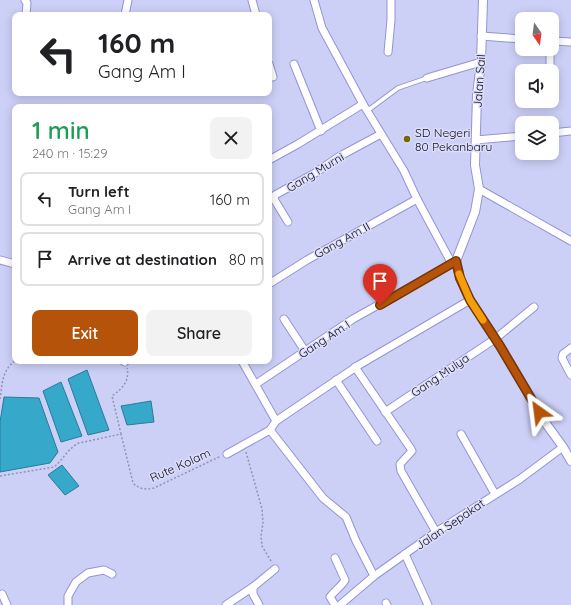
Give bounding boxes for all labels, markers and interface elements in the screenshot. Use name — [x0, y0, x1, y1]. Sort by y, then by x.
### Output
north arrow — [515, 12, 559, 56]
map controls — [515, 12, 559, 160]
text: 160 m — [98, 25, 175, 60]
icon: left — [32, 28, 84, 80]
street label: Jalan Sail — [470, 54, 488, 108]
text: Gang Am I — [98, 60, 186, 83]
button: sound — [515, 64, 559, 108]
text: 1 min — [32, 115, 90, 145]
button: layers — [515, 116, 559, 160]
button: close — [210, 117, 252, 159]
place label: SD Negeri 80 Pekanbaru — [415, 125, 492, 154]
marker: SD Negeri 80 Pekanbaru — [402, 134, 412, 144]
text: 240 m · 15:29 — [32, 145, 107, 161]
street label: Gang Murni — [284, 149, 346, 195]
text: Turn left — [68, 182, 130, 201]
icon: left — [34, 188, 56, 210]
text: 160 m — [210, 190, 250, 209]
text: Gang Am I — [68, 201, 131, 217]
street label: Gang Am II — [311, 219, 373, 261]
icon: arrive — [34, 248, 56, 270]
text: Arrive at destination — [68, 250, 217, 269]
text: 80 m — [229, 250, 264, 269]
pin — [363, 264, 397, 305]
icon: arrive — [369, 270, 391, 292]
button: Exit — [32, 310, 138, 356]
button: Share — [146, 310, 252, 356]
street label: Gang Am I — [295, 317, 353, 361]
street label: Gang Mulya — [408, 350, 472, 400]
position arrow — [518, 391, 560, 433]
street label: Rute Kolam — [147, 445, 213, 485]
street label: Jalan Sepakat — [413, 495, 487, 553]

